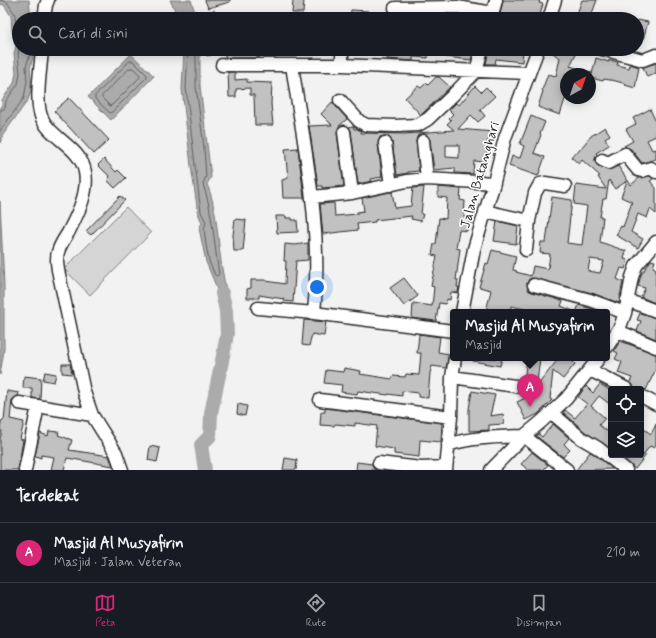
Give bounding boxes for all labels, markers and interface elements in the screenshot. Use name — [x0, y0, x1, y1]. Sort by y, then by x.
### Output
search box — [12, 12, 644, 56]
icon: search — [26, 23, 48, 45]
text: Cari di sini — [58, 24, 128, 44]
north arrow — [560, 68, 596, 104]
street label: Jalan Batanghari — [456, 120, 504, 230]
your location — [307, 277, 327, 297]
popup — [450, 309, 610, 361]
text: Masjid Al Musyafirin — [465, 317, 595, 337]
text: Masjid — [465, 337, 502, 354]
pin: A — [517, 374, 543, 407]
map controls — [608, 386, 644, 458]
button: locate — [608, 386, 644, 422]
button: layers — [608, 422, 644, 458]
text: Terdekat — [16, 485, 79, 507]
text: Masjid Al Musyafirin — [54, 534, 184, 554]
text: A — [25, 544, 33, 561]
text: 210 m — [606, 544, 640, 561]
text: Masjid · Jalan Veteran — [54, 554, 181, 571]
tab: Peta — [94, 592, 116, 630]
tab: Rute — [305, 592, 327, 630]
tab: Disimpan — [515, 592, 562, 630]

